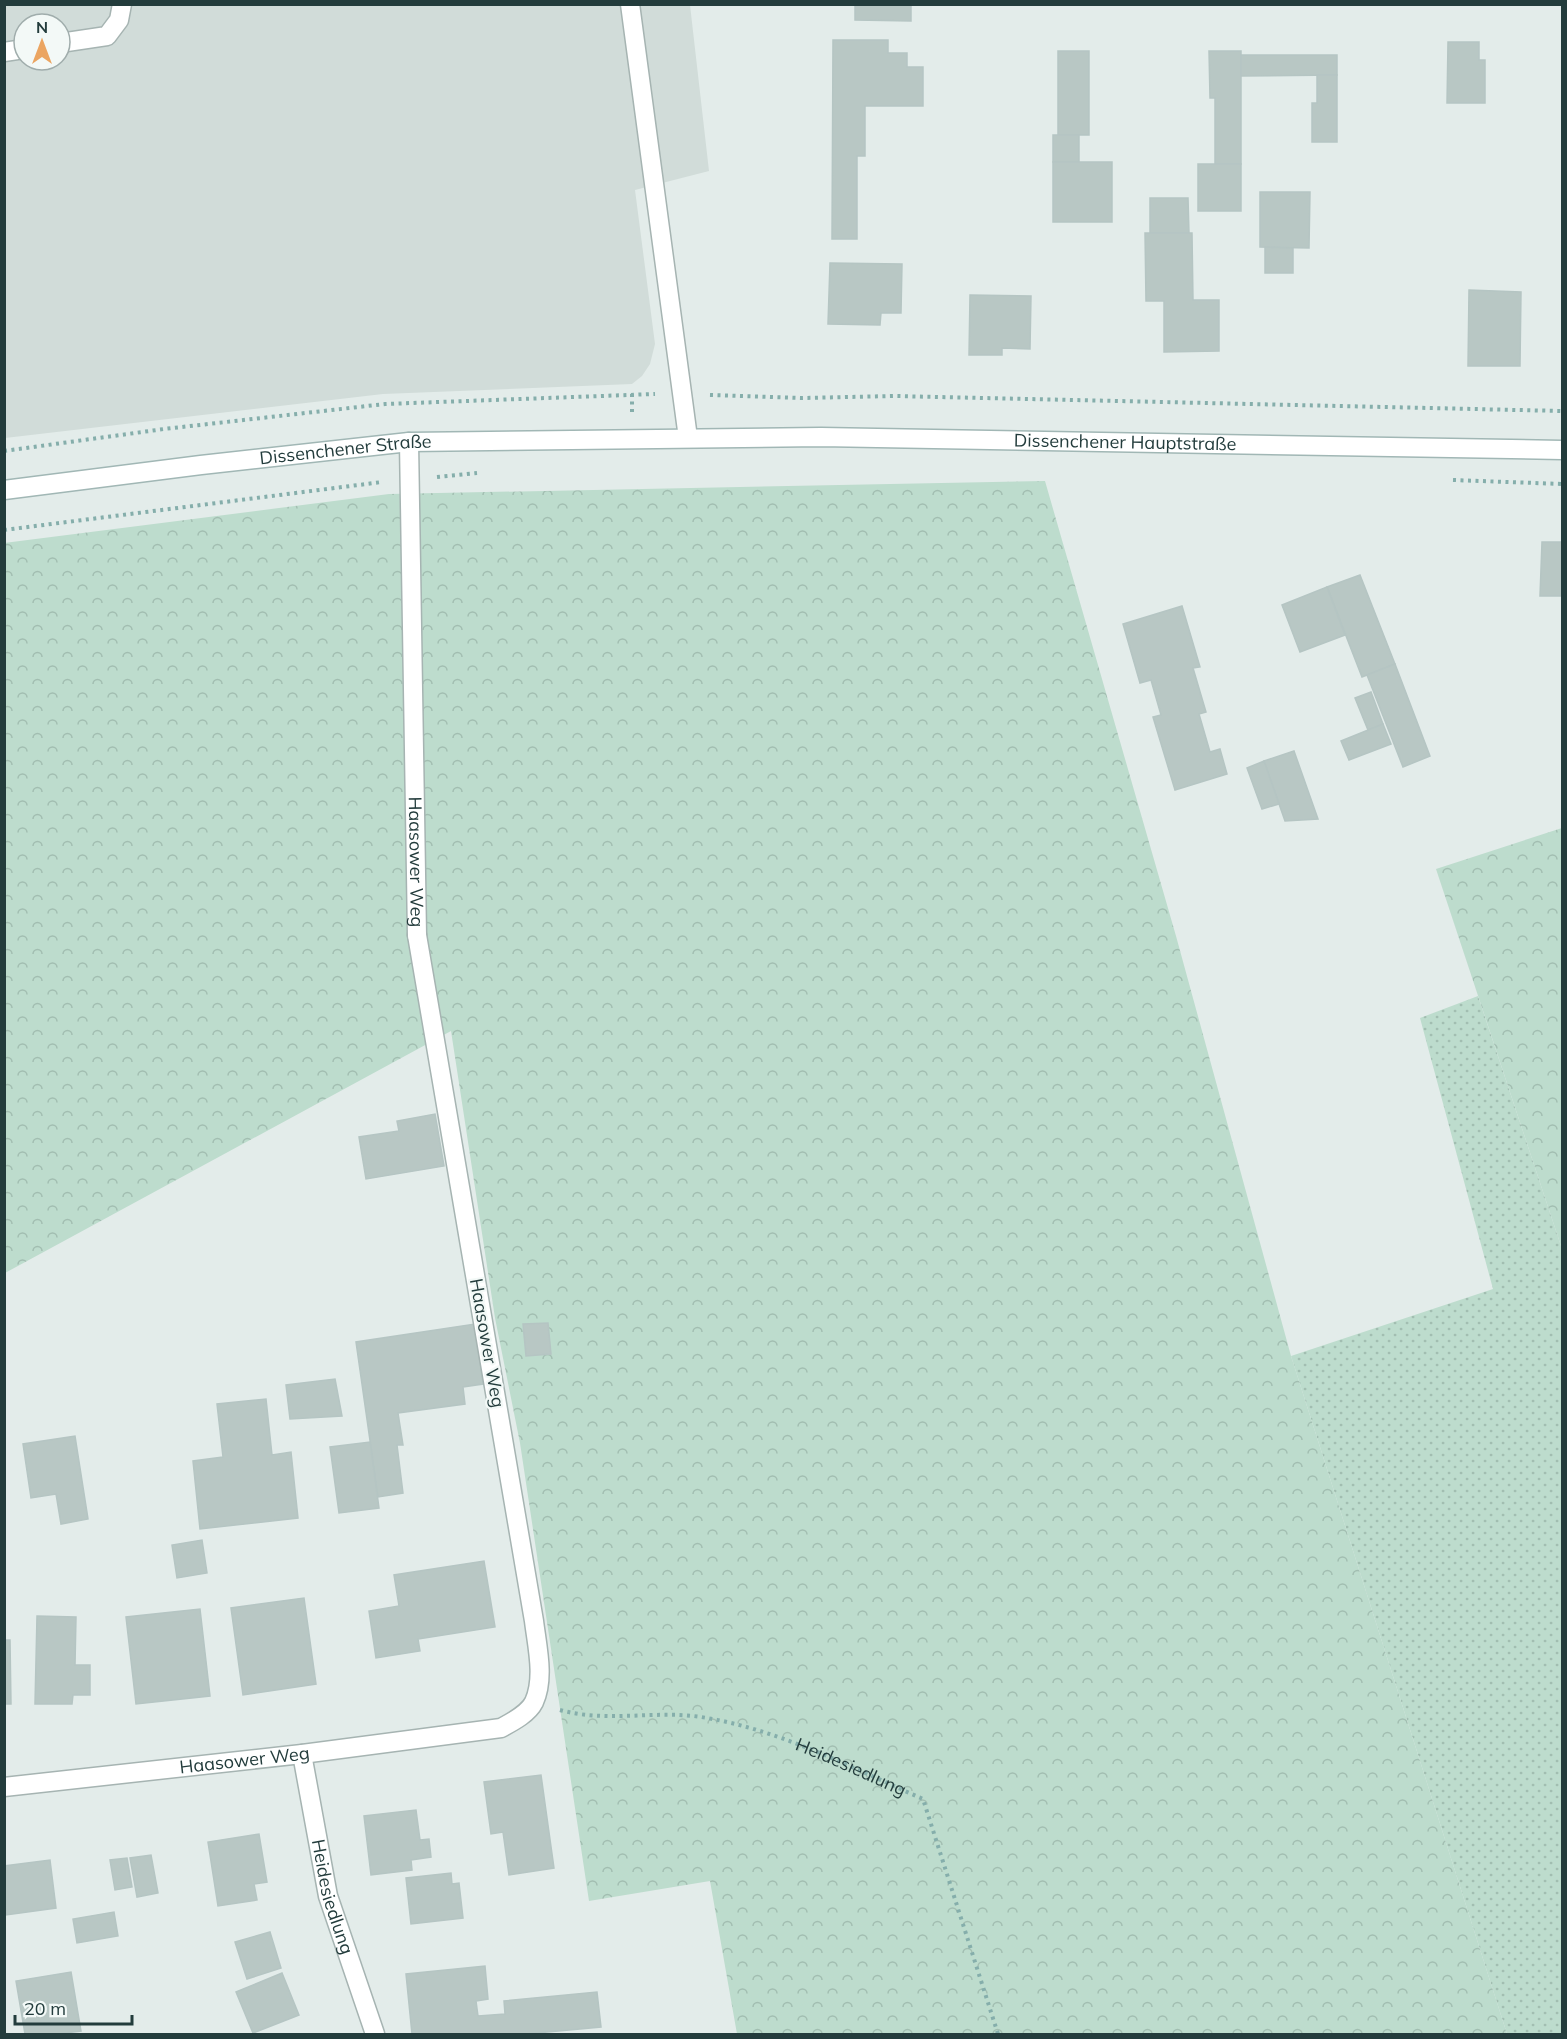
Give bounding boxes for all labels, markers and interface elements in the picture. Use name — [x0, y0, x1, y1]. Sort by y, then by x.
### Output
north arrow — [12, 12, 72, 72]
text: N — [36, 17, 48, 37]
street label: Dissenchener Hauptstraße — [1014, 428, 1237, 455]
street label: Dissenchener Straße — [258, 430, 432, 469]
street label: Haasower Weg — [404, 796, 429, 927]
street label: Haasower Weg — [465, 1277, 510, 1409]
street label: Heidesiedlung — [792, 1732, 910, 1801]
street label: Haasower Weg — [178, 1741, 311, 1778]
street label: Heidesiedlung — [307, 1837, 359, 1957]
scale bar — [15, 1988, 132, 2026]
text: 20 m — [24, 1997, 66, 2020]

